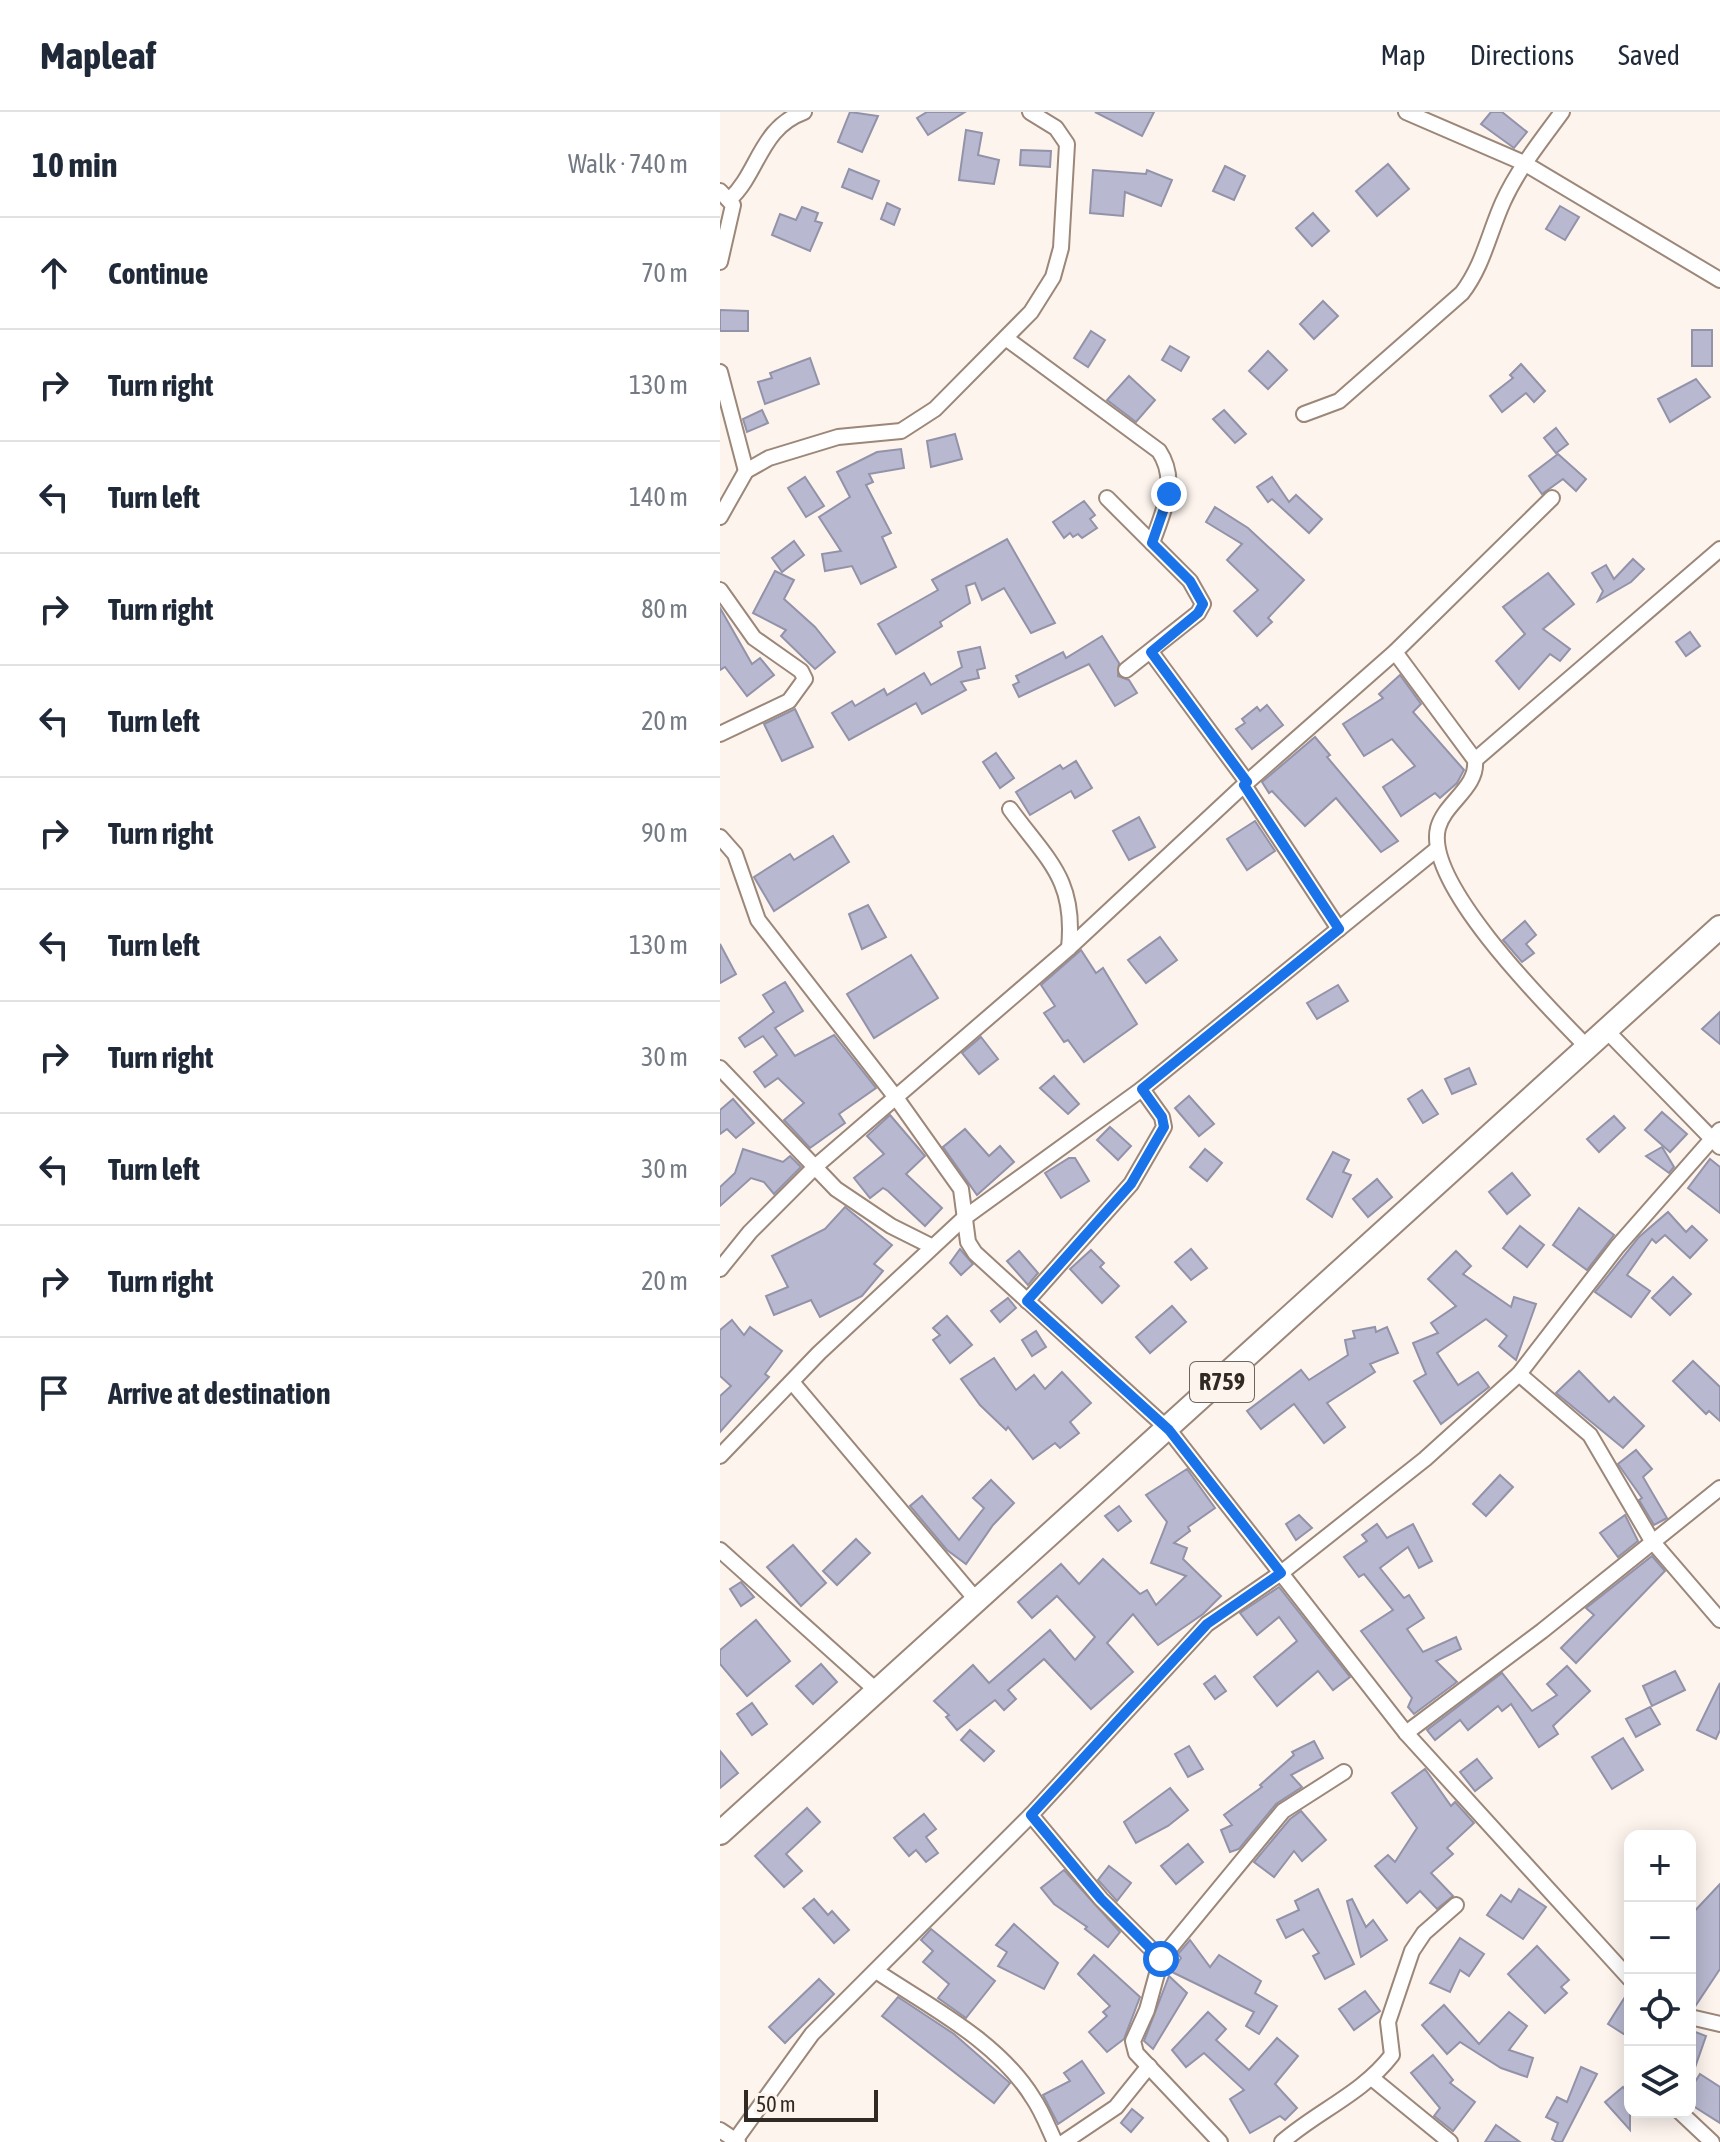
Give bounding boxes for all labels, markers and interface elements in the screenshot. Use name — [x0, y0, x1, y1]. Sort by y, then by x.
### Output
text: Mapleaf — [40, 34, 156, 77]
text: Map — [1381, 39, 1426, 71]
text: Directions — [1470, 39, 1574, 71]
text: Saved — [1618, 39, 1680, 71]
text: 10 min — [32, 145, 117, 184]
text: Walk · 740 m — [568, 149, 688, 179]
icon: ahead — [32, 251, 76, 295]
text: Continue — [108, 256, 208, 290]
text: 70 m — [641, 258, 688, 288]
icon: right — [32, 363, 76, 407]
text: Turn right — [108, 368, 214, 402]
text: 130 m — [629, 370, 688, 400]
icon: left — [32, 475, 76, 519]
route end — [1151, 476, 1187, 512]
text: Turn left — [108, 480, 200, 514]
text: 140 m — [629, 482, 688, 512]
icon: right — [32, 587, 76, 631]
text: Turn right — [108, 592, 214, 626]
text: 80 m — [641, 594, 688, 624]
icon: left — [32, 699, 76, 743]
text: Turn left — [108, 704, 200, 738]
text: 20 m — [641, 706, 688, 736]
icon: right — [32, 811, 76, 855]
text: Turn right — [108, 816, 214, 850]
text: 90 m — [641, 818, 688, 848]
icon: left — [32, 923, 76, 967]
text: Turn left — [108, 928, 200, 962]
text: 130 m — [629, 930, 688, 960]
icon: right — [32, 1035, 76, 1079]
text: Turn right — [108, 1040, 214, 1074]
text: 30 m — [641, 1042, 688, 1072]
icon: left — [32, 1147, 76, 1191]
text: Turn left — [108, 1152, 200, 1186]
text: 30 m — [641, 1154, 688, 1184]
icon: right — [32, 1259, 76, 1303]
text: Turn right — [108, 1264, 214, 1298]
text: 20 m — [641, 1266, 688, 1296]
road number: R759 — [1190, 1362, 1254, 1402]
icon: arrive — [32, 1371, 76, 1415]
text: Arrive at destination — [108, 1376, 330, 1410]
map controls — [1624, 1830, 1696, 2118]
button: + — [1624, 1830, 1696, 1902]
button: − — [1624, 1902, 1696, 1974]
route start — [1143, 1941, 1179, 1977]
button: locate — [1624, 1974, 1696, 2046]
button: layers — [1624, 2046, 1696, 2118]
scale bar — [744, 2086, 878, 2122]
text: 50 m — [756, 2091, 796, 2117]

